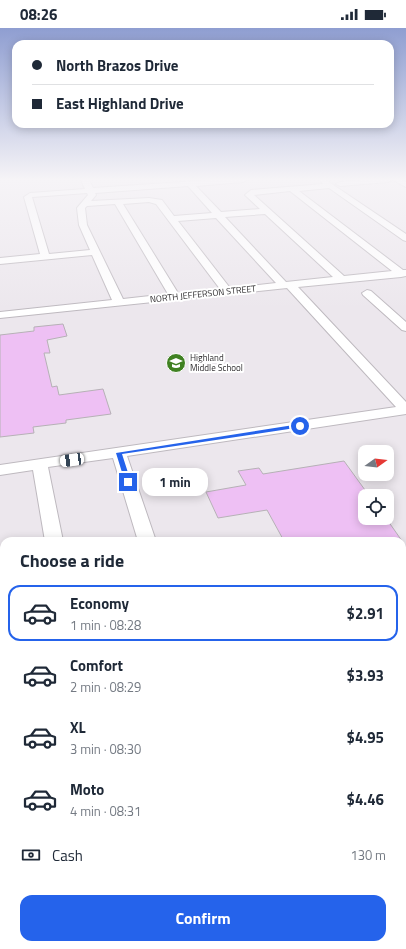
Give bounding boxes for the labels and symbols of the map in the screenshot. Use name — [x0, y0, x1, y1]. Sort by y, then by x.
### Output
street label: NORTH JEFFERSON STREET — [149, 281, 257, 306]
place label: Highland Middle School — [190, 351, 243, 374]
school or university icon: Highland Middle School — [165, 352, 187, 374]
route start — [291, 417, 309, 435]
north arrow — [358, 445, 394, 481]
car — [59, 452, 85, 468]
callout: 1 min — [142, 468, 208, 496]
route end — [119, 473, 137, 491]

